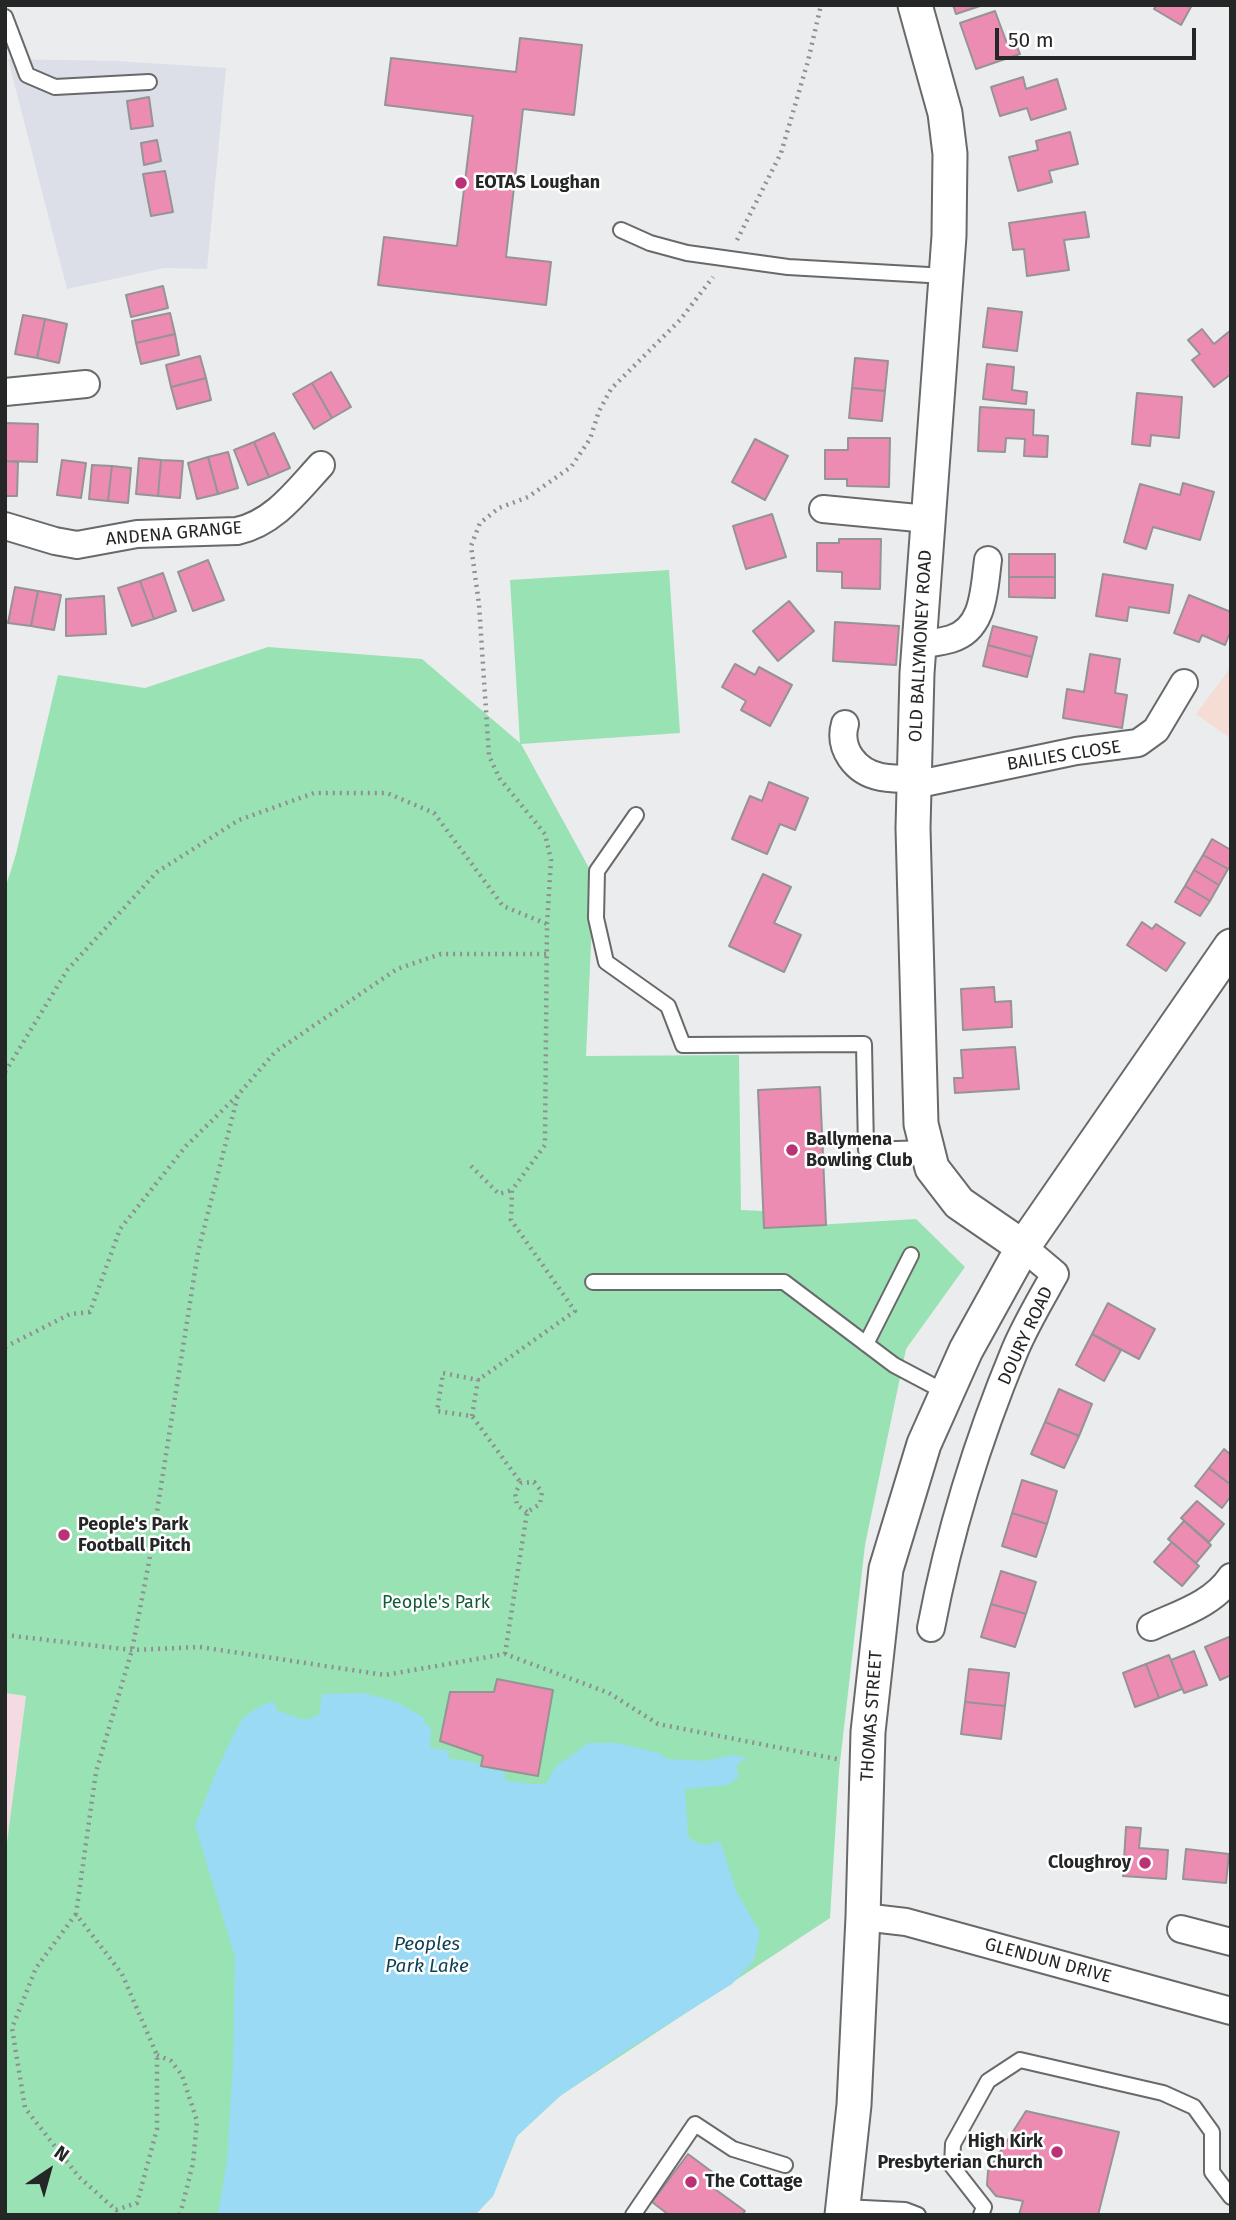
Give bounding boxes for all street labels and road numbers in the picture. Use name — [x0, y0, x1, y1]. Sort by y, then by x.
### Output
street label: ANDENA GRANGE — [105, 517, 243, 551]
street label: OLD BALLYMONEY ROAD — [905, 549, 937, 743]
street label: BAILIES CLOSE — [1006, 736, 1122, 776]
street label: DOURY ROAD — [994, 1283, 1058, 1389]
street label: THOMAS STREET — [857, 1650, 887, 1782]
street label: GLENDUN DRIVE — [982, 1934, 1114, 1988]

